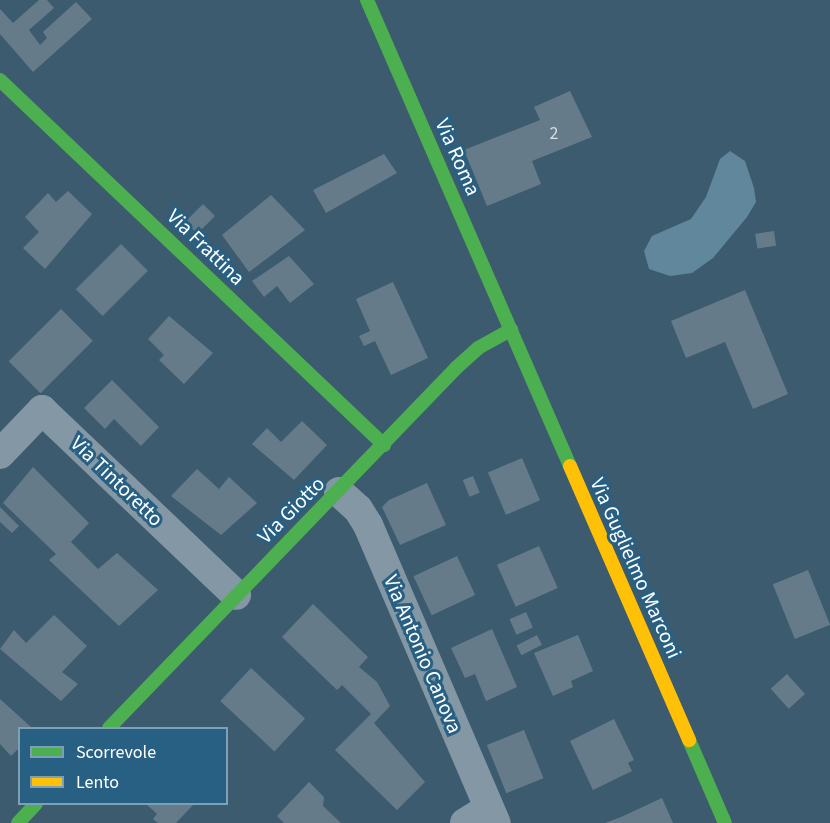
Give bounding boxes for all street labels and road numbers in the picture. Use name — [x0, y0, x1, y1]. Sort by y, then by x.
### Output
street label: Via Roma — [430, 114, 486, 200]
street label: Via Frattina — [162, 204, 250, 290]
street label: Via Tintoretto — [65, 431, 169, 531]
street label: Via Giotto — [252, 471, 330, 549]
street label: Via Guglielmo Marconi — [585, 474, 687, 662]
street label: Via Antonio Canova — [378, 571, 468, 737]

